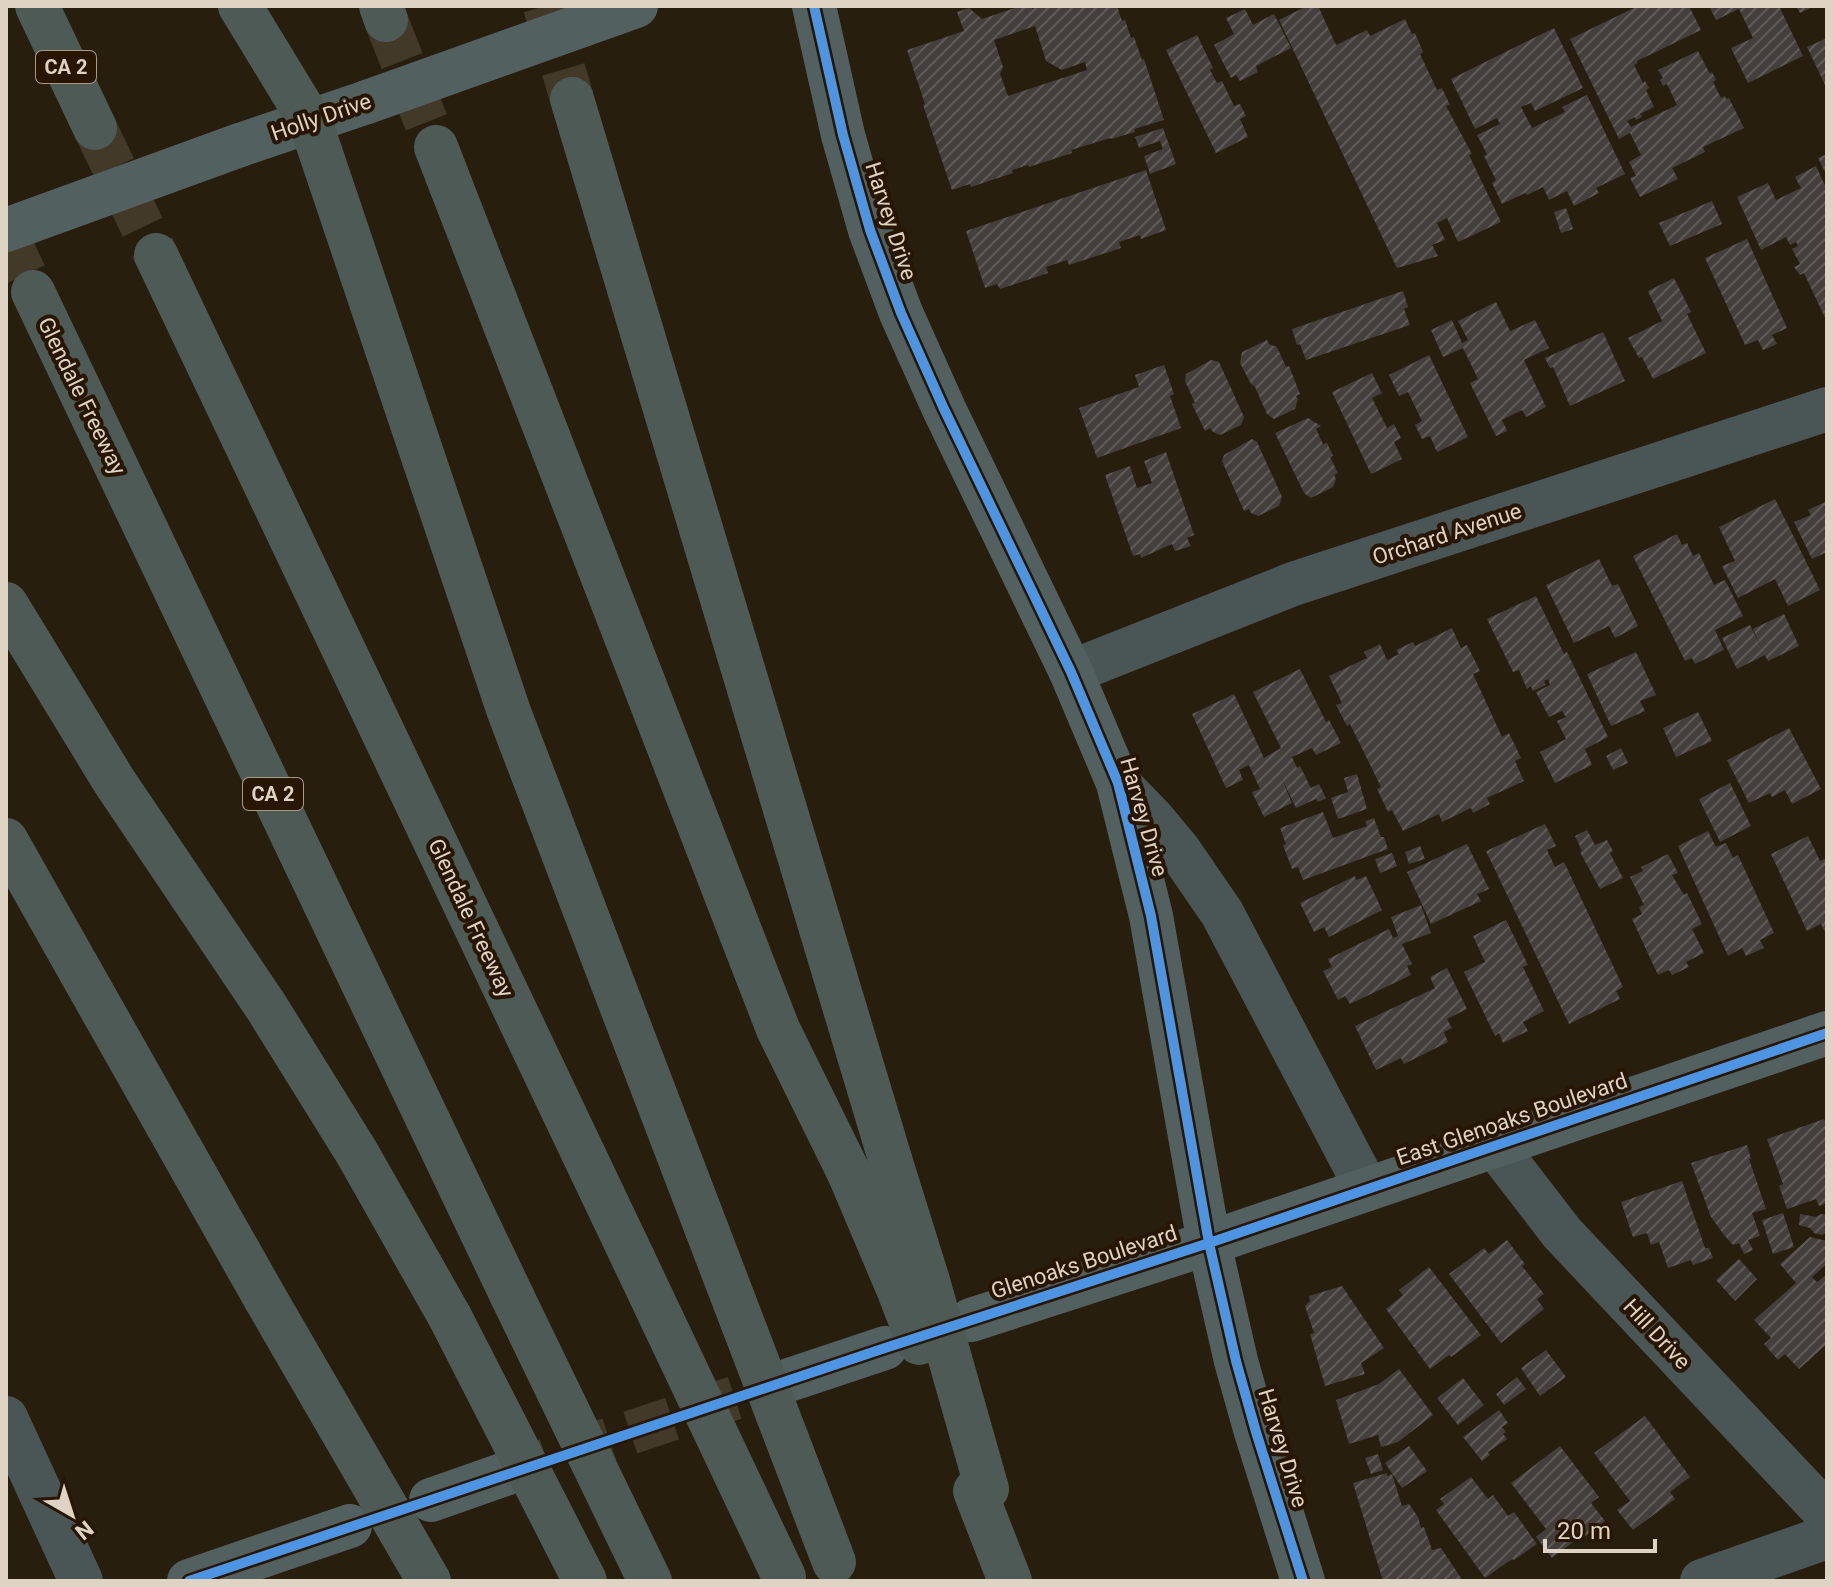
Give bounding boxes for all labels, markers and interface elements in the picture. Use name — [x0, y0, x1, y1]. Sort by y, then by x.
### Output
road number: CA 2 — [36, 51, 96, 83]
street label: Holly Drive — [268, 88, 374, 146]
street label: Harvey Drive — [860, 159, 922, 283]
street label: Glendale Freeway — [33, 313, 131, 479]
street label: Orchard Avenue — [1369, 498, 1525, 570]
street label: Harvey Drive — [1115, 755, 1173, 879]
road number: CA 2 — [243, 778, 303, 810]
street label: Glendale Freeway — [423, 835, 519, 1002]
street label: East Glenoaks Boulevard — [1393, 1068, 1631, 1170]
street label: Glenoaks Boulevard — [988, 1220, 1180, 1304]
street label: Hill Drive — [1618, 1294, 1696, 1374]
street label: Harvey Drive — [1253, 1386, 1313, 1510]
north arrow — [32, 1475, 112, 1555]
scale bar — [1545, 1503, 1655, 1553]
text: N — [70, 1516, 98, 1545]
text: 20 m — [1557, 1517, 1611, 1545]

